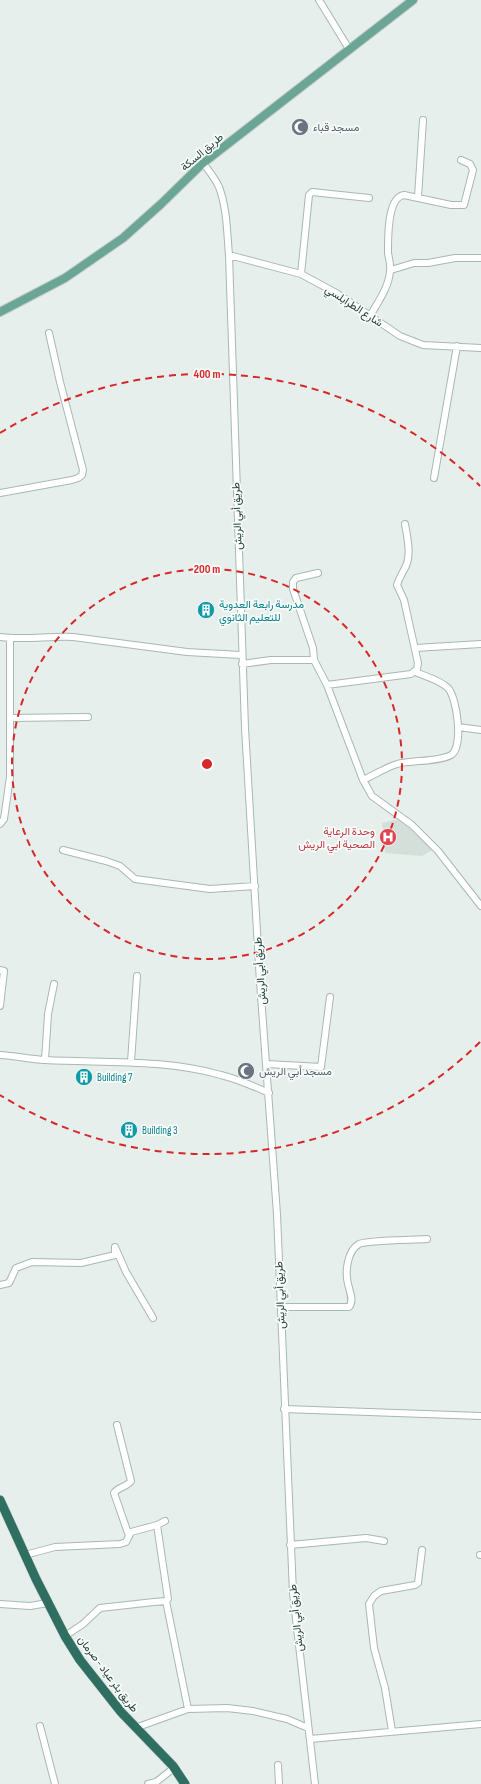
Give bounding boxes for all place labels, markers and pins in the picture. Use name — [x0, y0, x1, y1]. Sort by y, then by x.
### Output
mosque icon: مسجد قباء — [290, 117, 310, 137]
place label: مسجد قباء — [313, 121, 360, 134]
place label: مدرسة رابعة العدوية للتعليم الثانوي — [219, 598, 304, 627]
building icon: مدرسة رابعة العدوية للتعليم الثانوي — [196, 600, 216, 620]
centre of rings — [200, 757, 214, 771]
place label: وحدة الرعاية الصحية ابي الريش — [298, 825, 375, 854]
hospital icon: وحدة الرعاية الصحية ابي الريش — [378, 827, 398, 847]
mosque icon: مسجد أبي الريش — [236, 1061, 256, 1081]
place label: مسجد أبي الريش — [259, 1065, 332, 1081]
building icon: Building 7 — [74, 1067, 94, 1087]
place label: Building 7 — [97, 1071, 133, 1084]
building icon: Building 3 — [119, 1120, 139, 1140]
place label: Building 3 — [142, 1124, 178, 1137]

